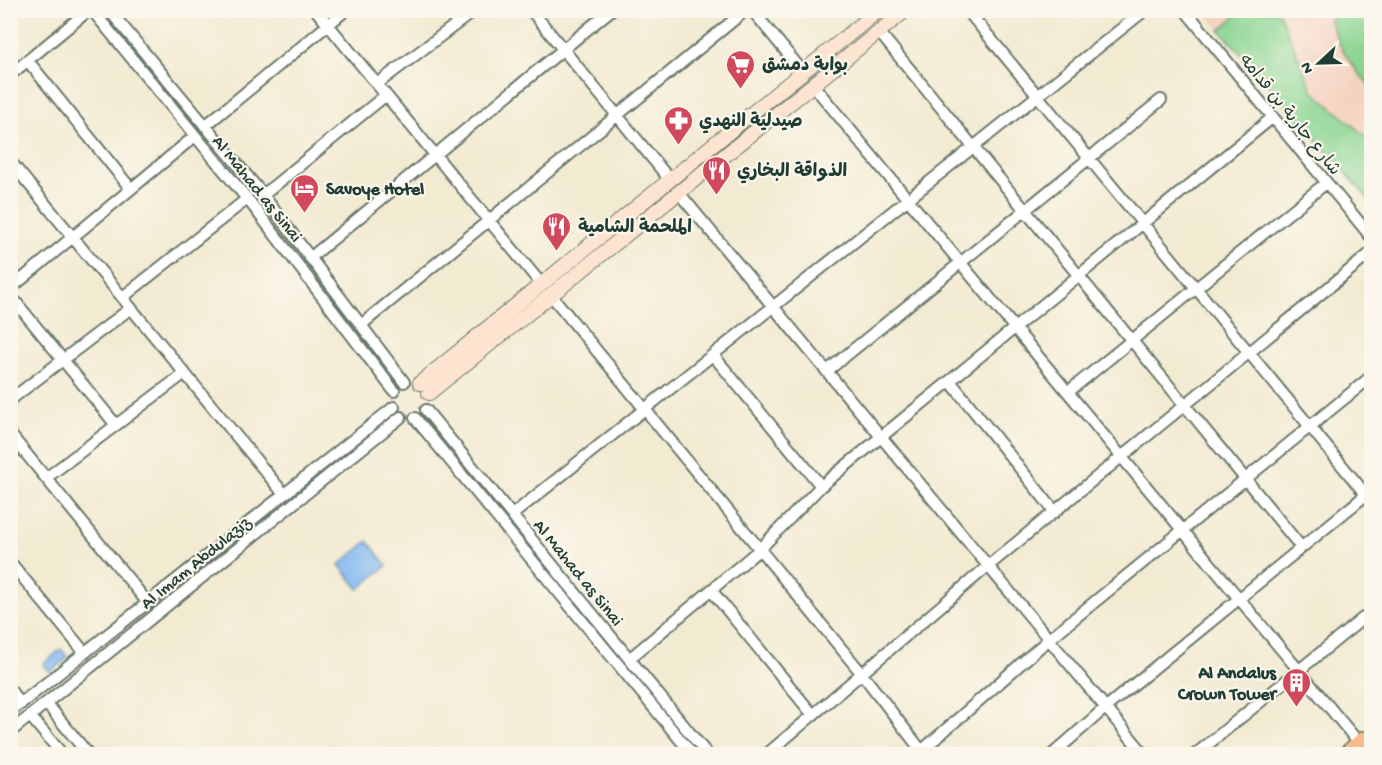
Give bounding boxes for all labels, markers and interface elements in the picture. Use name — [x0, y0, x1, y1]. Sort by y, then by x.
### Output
north arrow — [1289, 33, 1349, 93]
supermarket icon: بوابة دمشق — [725, 48, 757, 90]
street label: شارع جارية بن قدامه — [1234, 51, 1344, 181]
place label: بوابة دمشق — [762, 55, 848, 77]
text: N — [1297, 58, 1319, 76]
pharmacy icon: صيدلية النهدي — [662, 104, 694, 146]
place label: صيدلية النهدي — [699, 111, 803, 134]
street label: Al Mahad as Sinai — [207, 132, 306, 247]
restaurant icon: الذواقة البخاري — [700, 154, 732, 196]
place label: الذواقة البخاري — [737, 160, 847, 184]
hotel icon: Savoye Hotel — [289, 172, 321, 214]
place label: Savoye Hotel — [326, 180, 424, 201]
restaurant icon: الملحمة الشامية — [541, 210, 573, 252]
place label: الملحمة الشامية — [578, 217, 692, 239]
street label: Al Imam Abdulaziz — [137, 512, 257, 615]
street label: Al Mahad as Sinai — [528, 516, 627, 631]
place label: Al Andalus Crown Tower — [1177, 664, 1279, 706]
building icon: Al Andalus Crown Tower — [1281, 666, 1313, 708]

